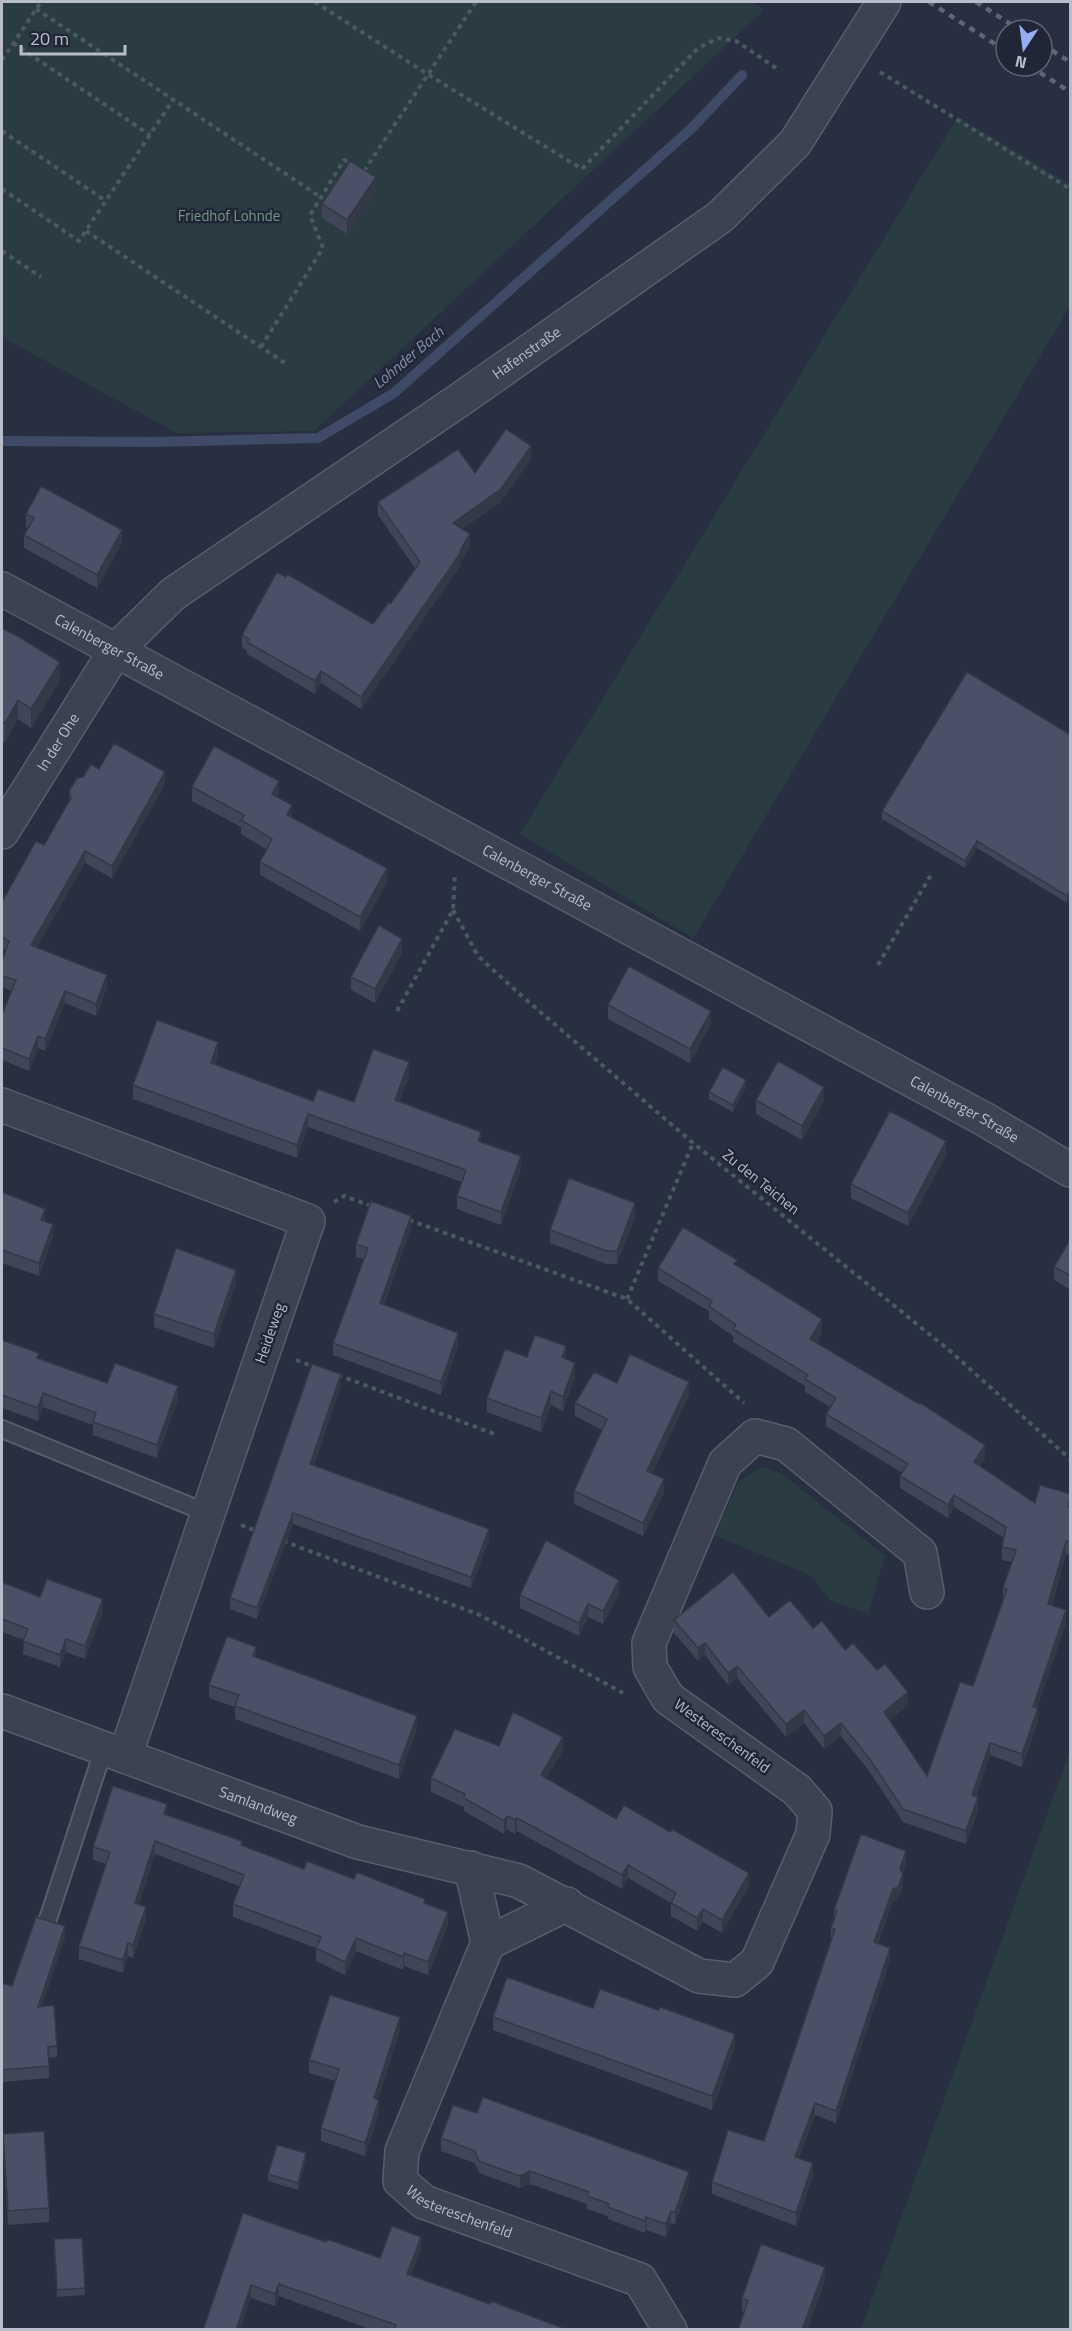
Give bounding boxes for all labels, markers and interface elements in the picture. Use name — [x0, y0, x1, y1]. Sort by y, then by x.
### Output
scale bar — [21, 18, 124, 56]
north arrow — [994, 18, 1054, 78]
text: 20 m — [30, 25, 69, 52]
text: N — [1013, 50, 1029, 76]
park label: Friedhof Lohnde — [178, 204, 280, 227]
water label: Lohnder Bach — [367, 319, 450, 394]
street label: Hafenstraße — [487, 320, 565, 385]
street label: Calenberger Straße — [51, 608, 168, 685]
street label: In der Ohe — [31, 708, 85, 775]
street label: Calenberger Straße — [478, 838, 596, 916]
street label: Calenberger Straße — [906, 1069, 1023, 1148]
street label: Zu den Teichen — [718, 1143, 805, 1220]
street label: Heideweg — [248, 1299, 291, 1366]
street label: Westereschenfeld — [669, 1693, 775, 1778]
street label: Samlandweg — [216, 1780, 301, 1830]
street label: Westereschenfeld — [401, 2179, 516, 2244]

